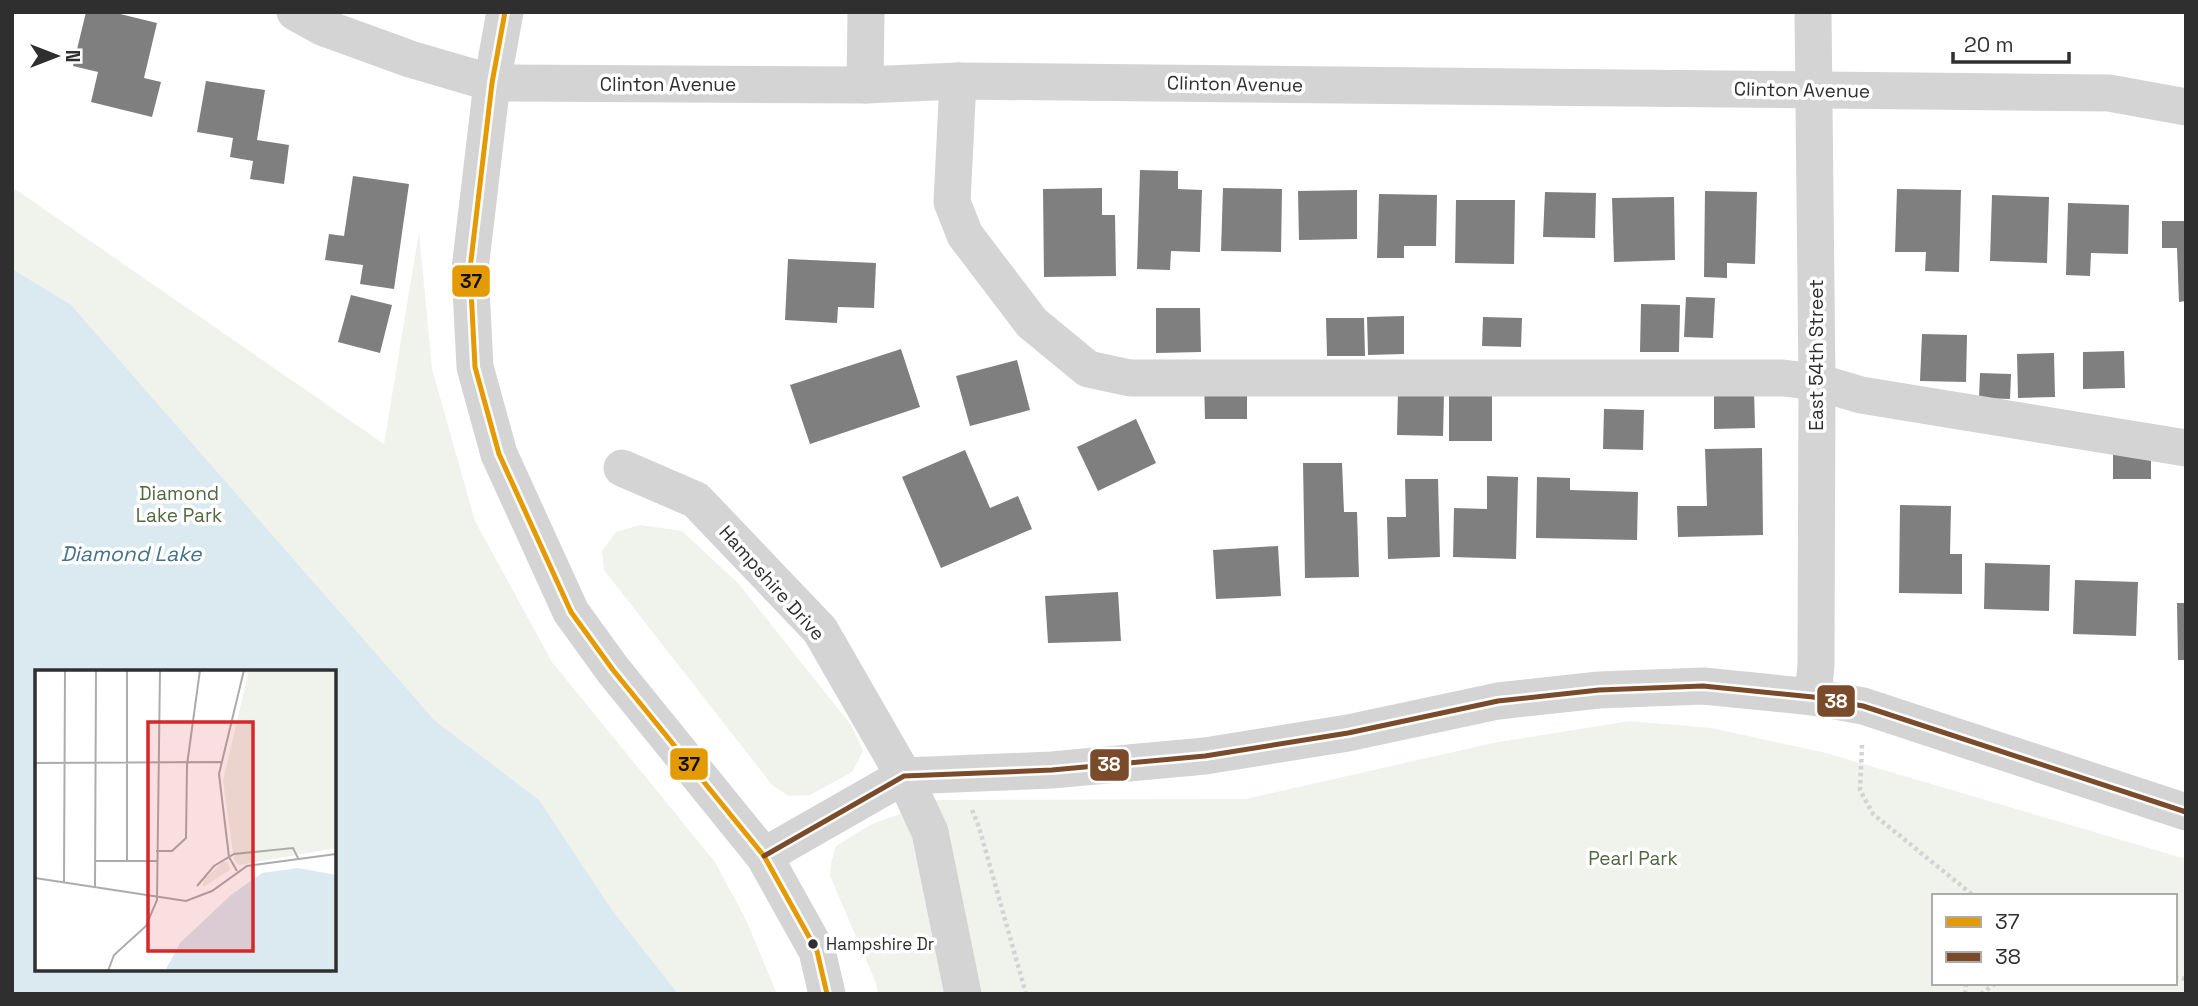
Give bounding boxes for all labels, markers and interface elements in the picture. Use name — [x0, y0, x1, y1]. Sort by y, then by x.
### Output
north arrow — [21, 21, 91, 91]
scale bar — [1953, 21, 2068, 65]
text: 20 m — [1964, 31, 2014, 58]
text: N — [60, 50, 85, 62]
street label: Clinton Avenue — [1167, 70, 1303, 98]
street label: Clinton Avenue — [600, 72, 736, 97]
street label: Clinton Avenue — [1734, 76, 1870, 104]
line badge: 37 — [451, 264, 491, 298]
text: 37 — [460, 269, 483, 294]
street label: East 54th Street — [1804, 279, 1829, 431]
park label: Diamond Lake Park — [136, 481, 222, 528]
street label: Hampshire Drive — [714, 520, 830, 646]
water label: Diamond Lake — [61, 540, 203, 567]
inset map — [35, 670, 336, 971]
line badge: 38 — [1816, 684, 1856, 718]
text: 38 — [1825, 689, 1847, 714]
line badge: 37 — [669, 747, 709, 781]
line badge: 38 — [1089, 748, 1130, 782]
text: 37 — [678, 752, 701, 777]
text: 38 — [1098, 752, 1120, 777]
park label: Pearl Park — [1588, 846, 1678, 871]
legend — [1932, 894, 2177, 985]
text: 37 — [1995, 908, 2020, 935]
place label: Hampshire Dr — [826, 933, 934, 955]
marker: Hampshire Dr — [806, 937, 820, 951]
text: 38 — [1995, 943, 2021, 970]

